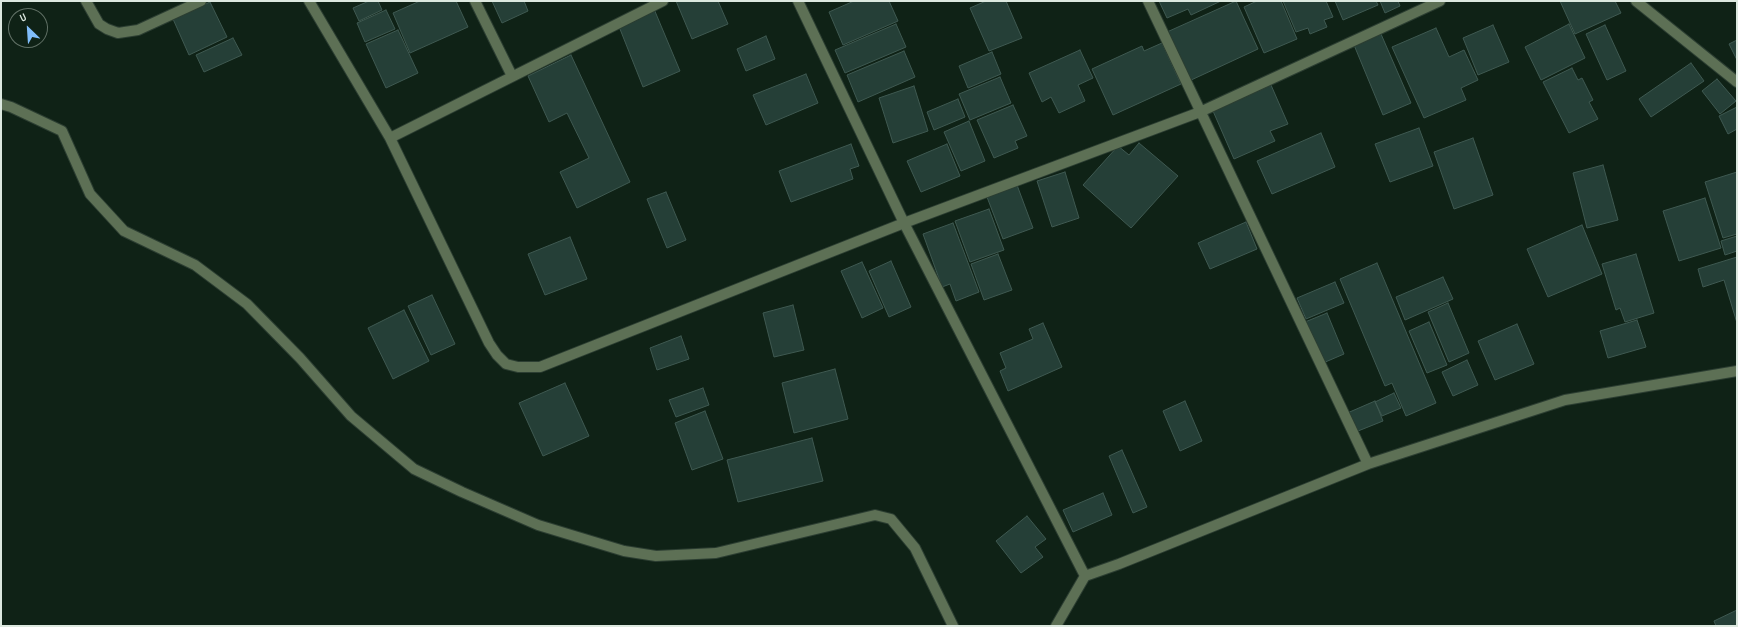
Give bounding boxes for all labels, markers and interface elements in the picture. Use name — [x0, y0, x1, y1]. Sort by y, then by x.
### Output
north arrow — [8, 8, 48, 48]
text: U — [18, 10, 28, 25]

